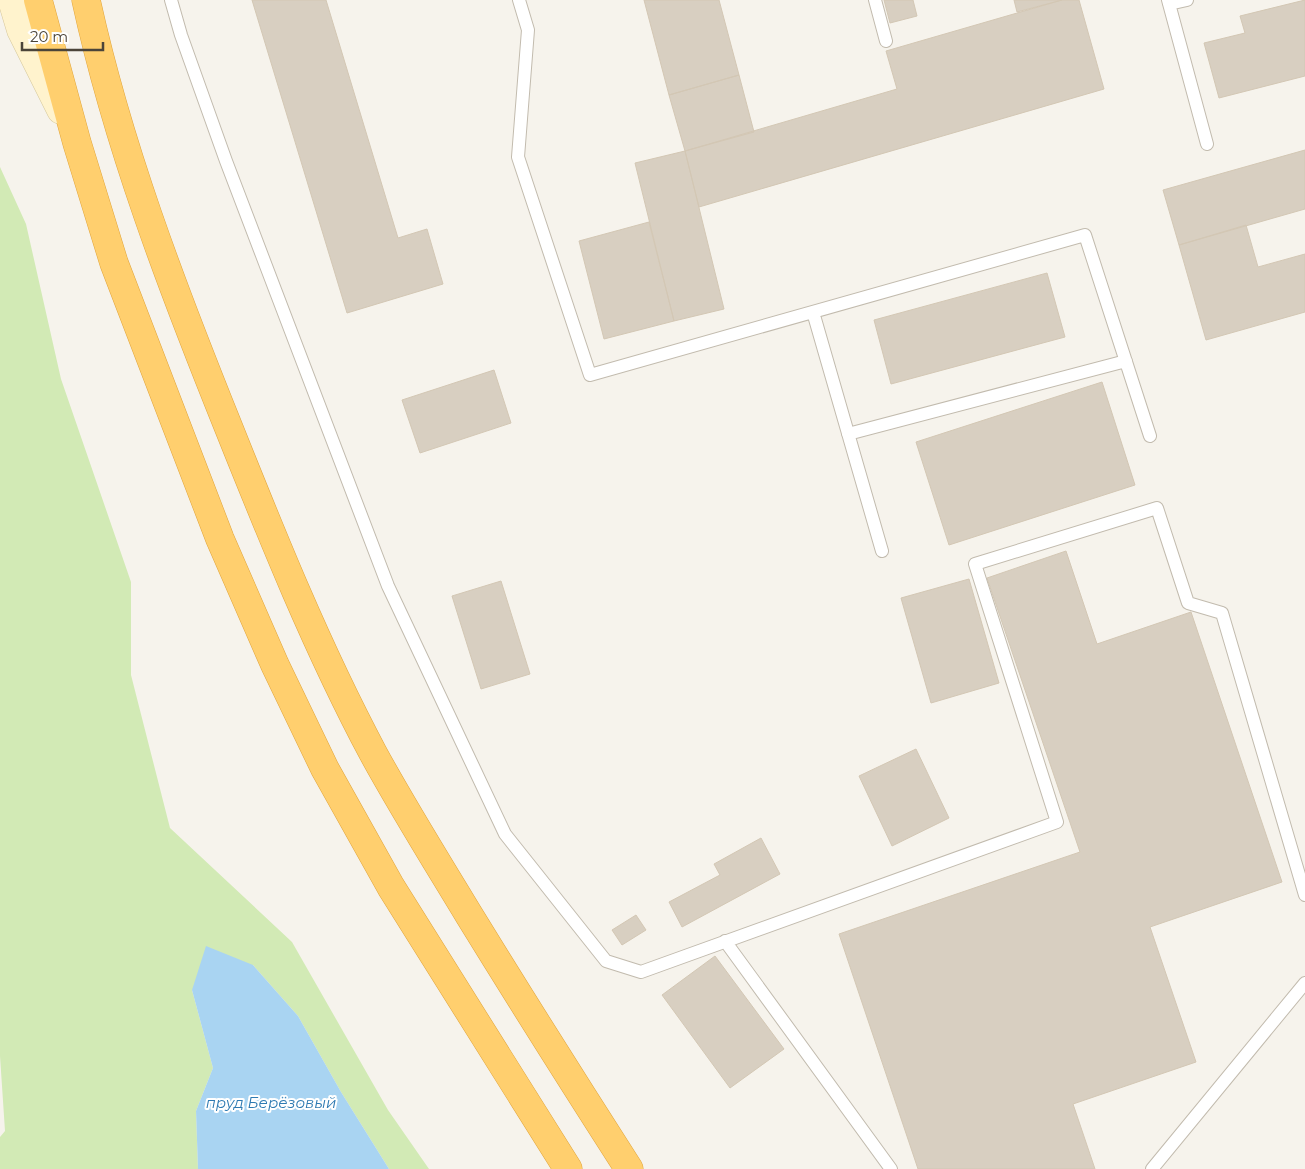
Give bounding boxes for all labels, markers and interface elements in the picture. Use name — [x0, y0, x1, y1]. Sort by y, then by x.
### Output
scale bar — [22, 20, 104, 52]
text: 20 m — [30, 27, 68, 46]
water label: пруд Берёзовый — [206, 1093, 336, 1112]

